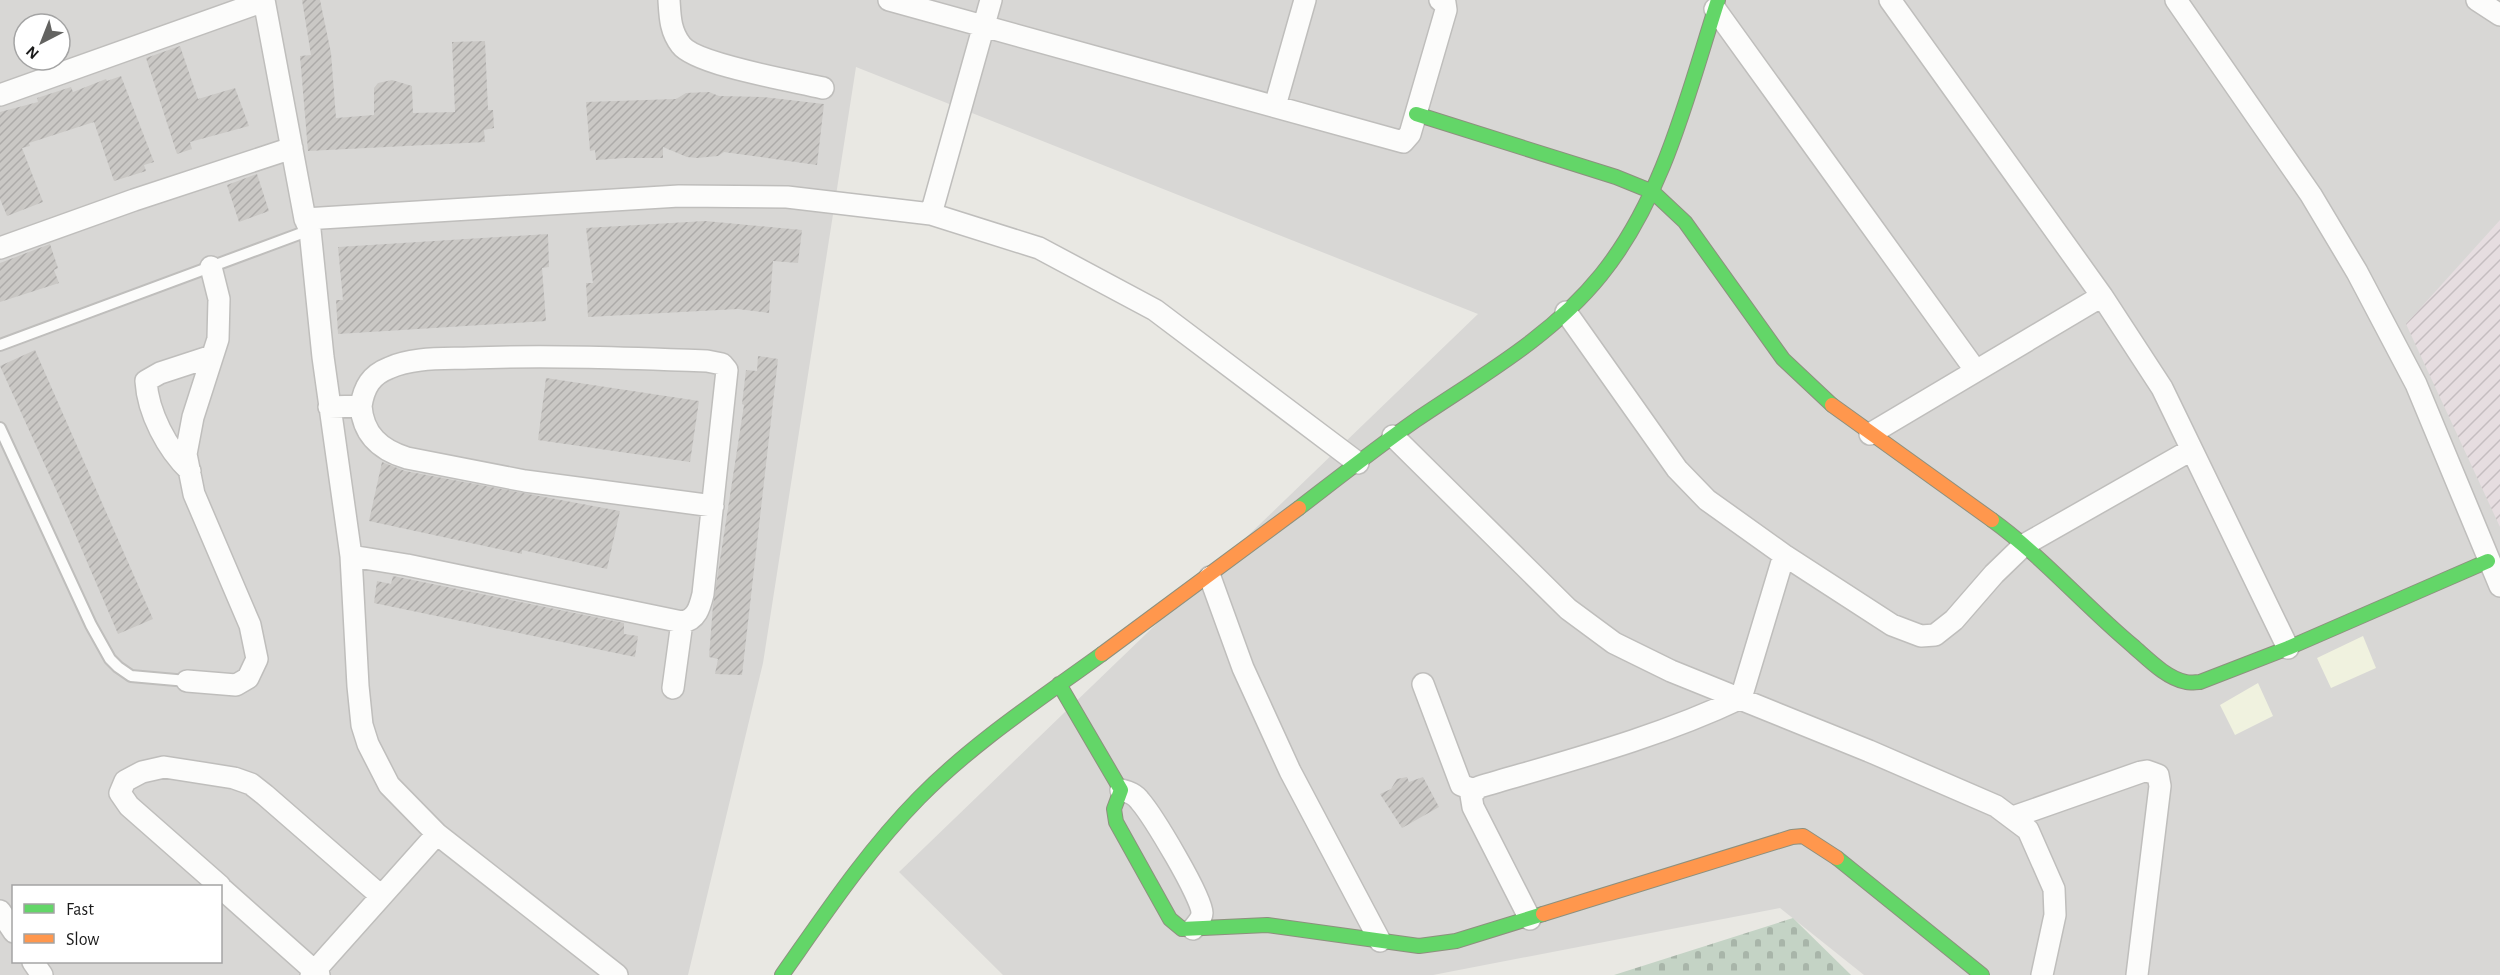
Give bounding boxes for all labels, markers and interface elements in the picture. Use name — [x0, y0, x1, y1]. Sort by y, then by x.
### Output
north arrow — [12, 12, 72, 72]
text: N — [23, 43, 42, 62]
legend — [12, 885, 222, 963]
text: Fast — [66, 901, 94, 919]
text: Slow — [66, 931, 99, 949]

